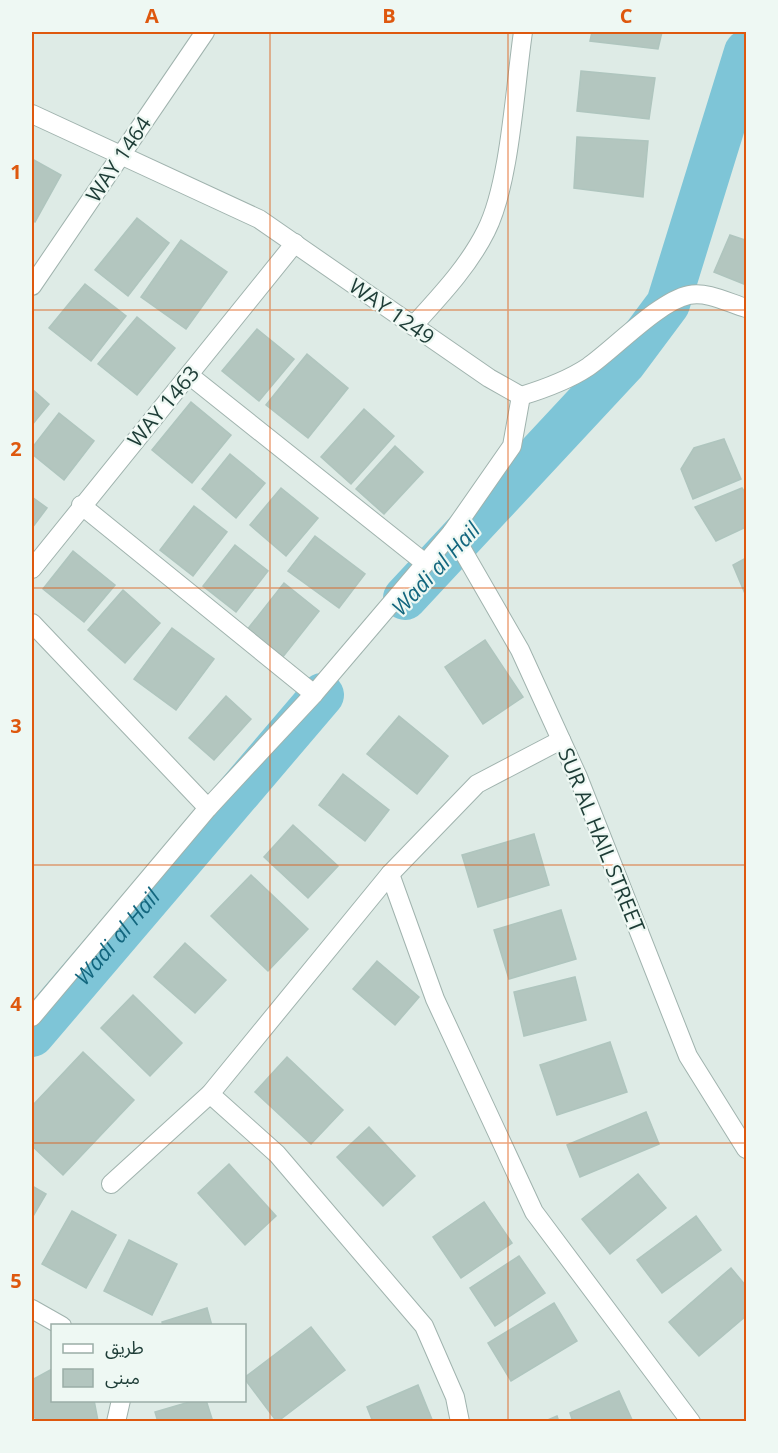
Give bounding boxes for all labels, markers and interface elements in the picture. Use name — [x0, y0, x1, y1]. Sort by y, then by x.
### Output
text: A — [145, 2, 159, 29]
text: B — [382, 2, 396, 29]
text: C — [620, 2, 633, 29]
street label: WAY 1464 — [79, 111, 157, 207]
text: 1 — [10, 158, 22, 185]
street label: WAY 1249 — [344, 271, 440, 351]
street label: WAY 1463 — [121, 360, 205, 452]
text: 2 — [10, 435, 22, 462]
water label: Wadi al Hail — [384, 515, 486, 621]
text: 3 — [10, 712, 22, 739]
street label: SUR AL HAIL STREET — [552, 743, 652, 937]
water label: Wadi al Hail — [67, 881, 166, 991]
text: 4 — [10, 990, 22, 1017]
text: 5 — [10, 1267, 22, 1294]
legend — [51, 1324, 246, 1402]
text: طريق — [105, 1335, 144, 1359]
text: مبنى — [105, 1365, 140, 1389]

